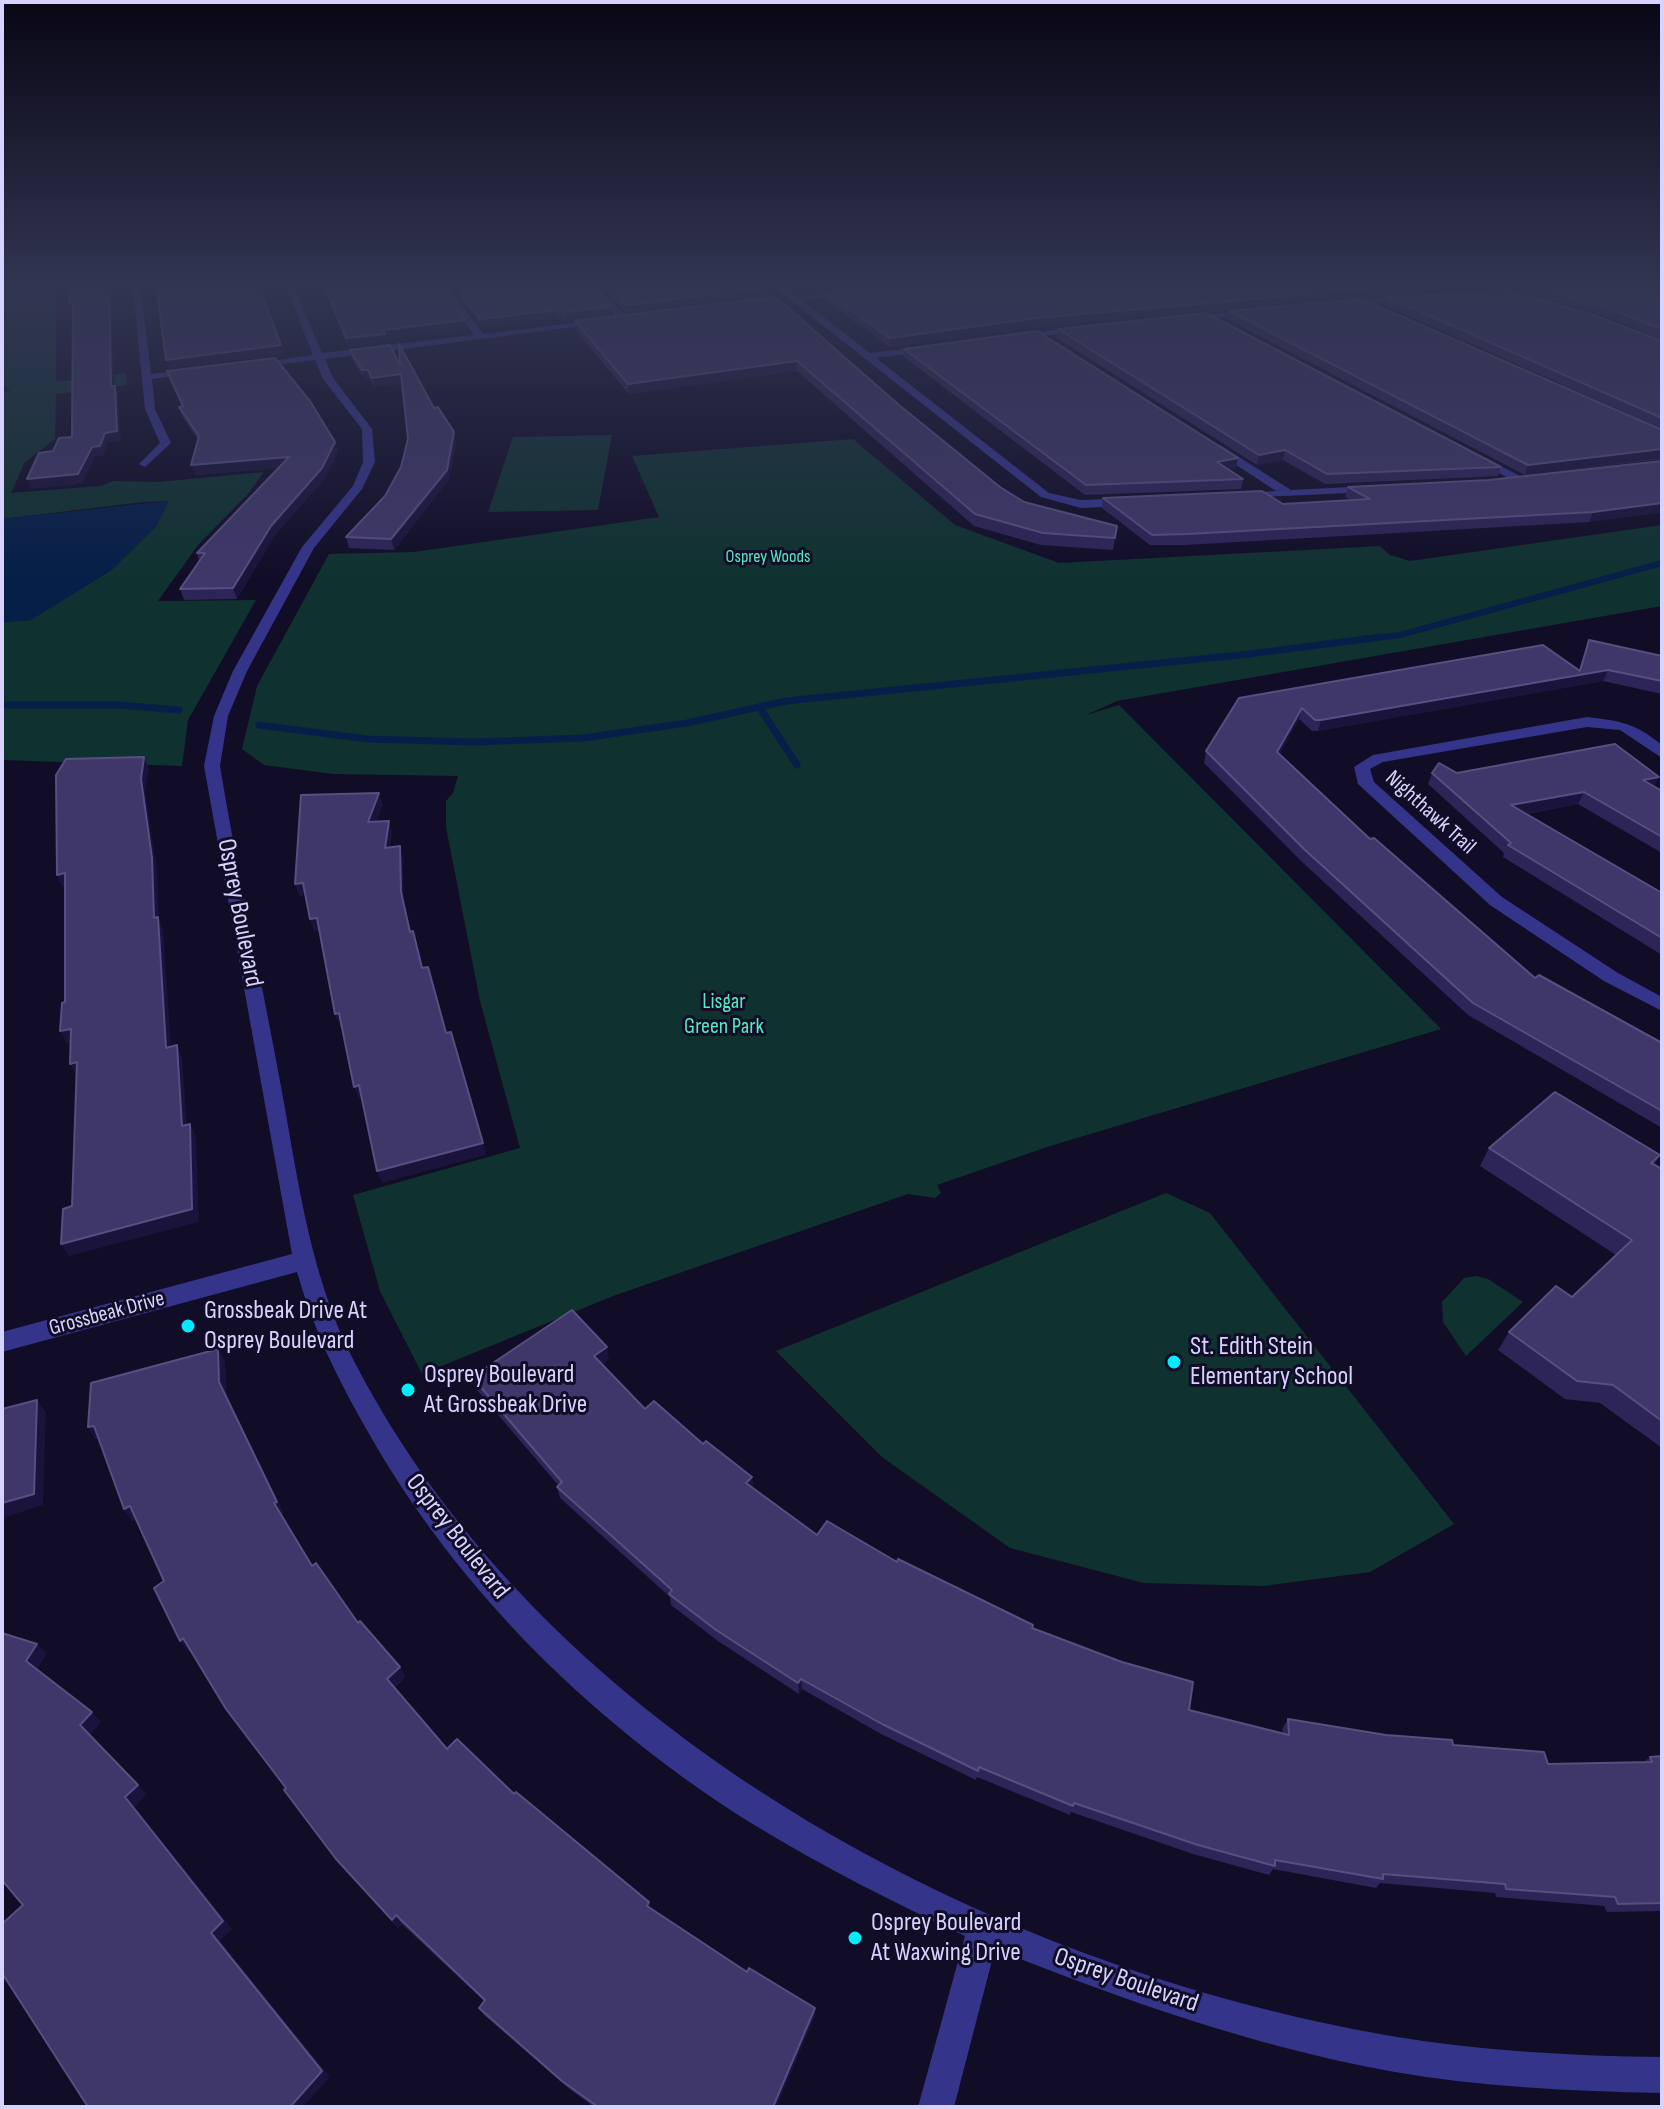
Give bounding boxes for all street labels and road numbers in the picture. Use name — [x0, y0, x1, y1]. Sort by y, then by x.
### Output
street label: Nighthawk Trail — [1379, 766, 1481, 860]
street label: Osprey Boulevard — [209, 836, 269, 990]
street label: Grossbeak Drive — [46, 1286, 168, 1342]
street label: Osprey Boulevard — [398, 1468, 516, 1606]
street label: Osprey Boulevard — [1050, 1942, 1202, 2020]

